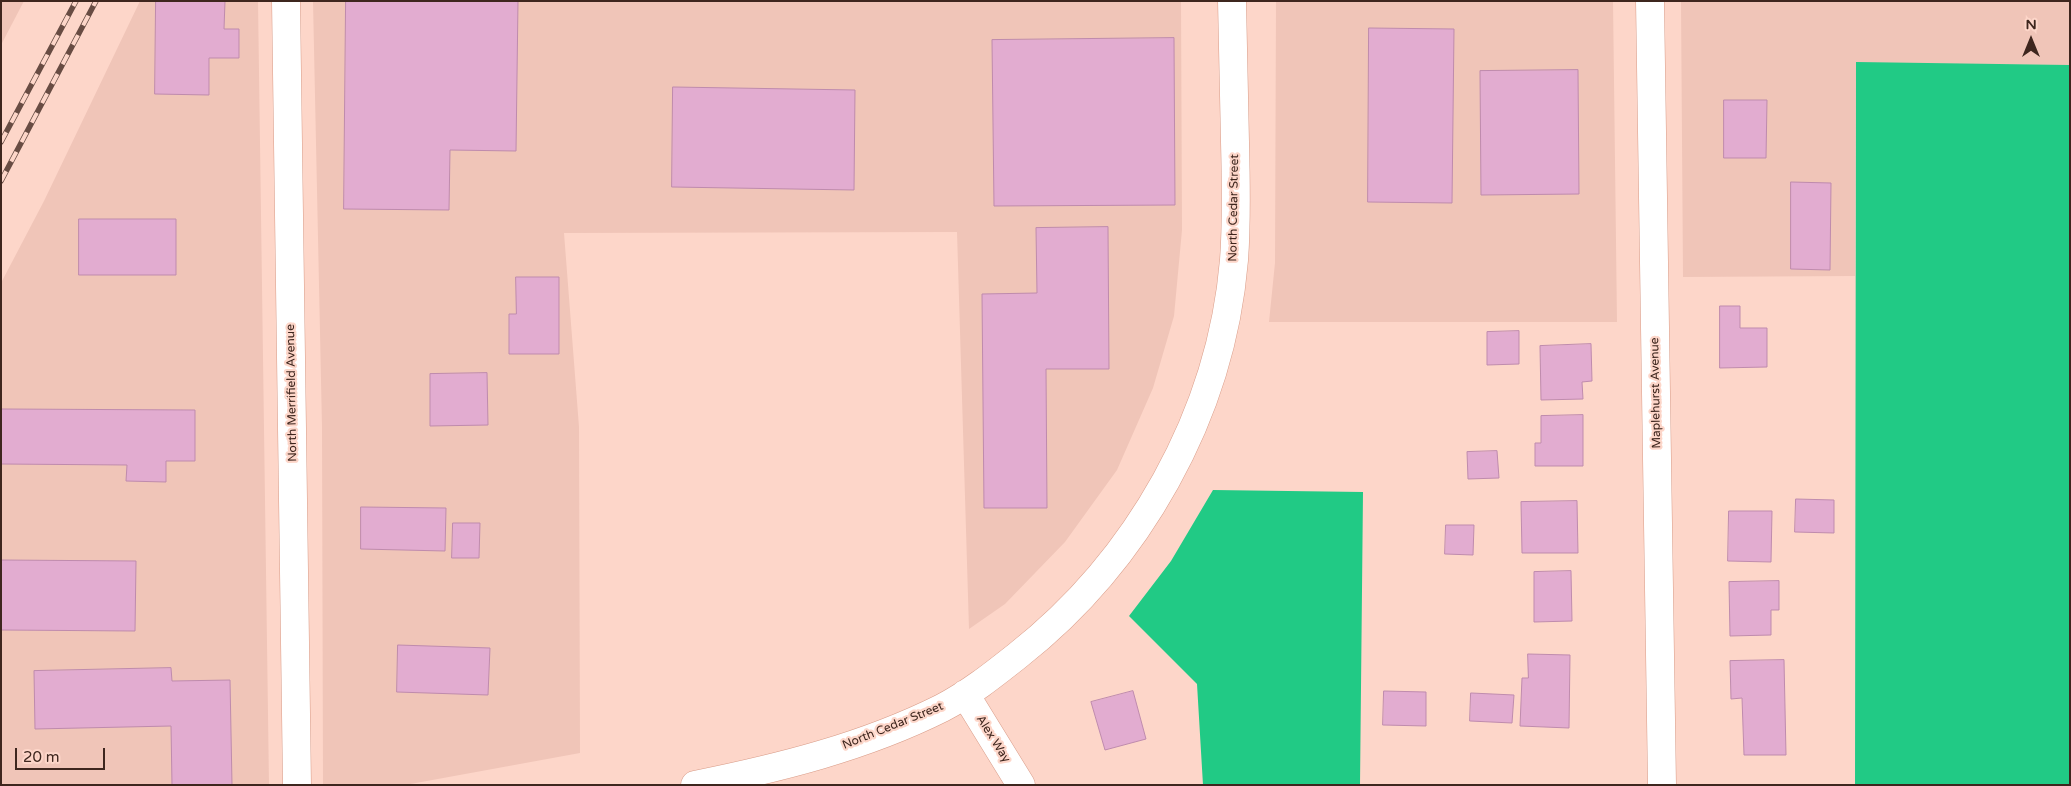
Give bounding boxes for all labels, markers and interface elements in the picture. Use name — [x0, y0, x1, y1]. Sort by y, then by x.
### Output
north arrow — [2006, 15, 2056, 65]
text: N — [2025, 16, 2037, 33]
street label: North Cedar Street — [1226, 154, 1242, 262]
street label: North Merrifield Avenue — [284, 324, 300, 462]
street label: Maplehurst Avenue — [1648, 337, 1664, 449]
street label: North Cedar Street — [840, 699, 946, 753]
street label: Alex Way — [973, 713, 1013, 765]
scale bar — [18, 738, 108, 770]
text: 20 m — [23, 748, 60, 766]

